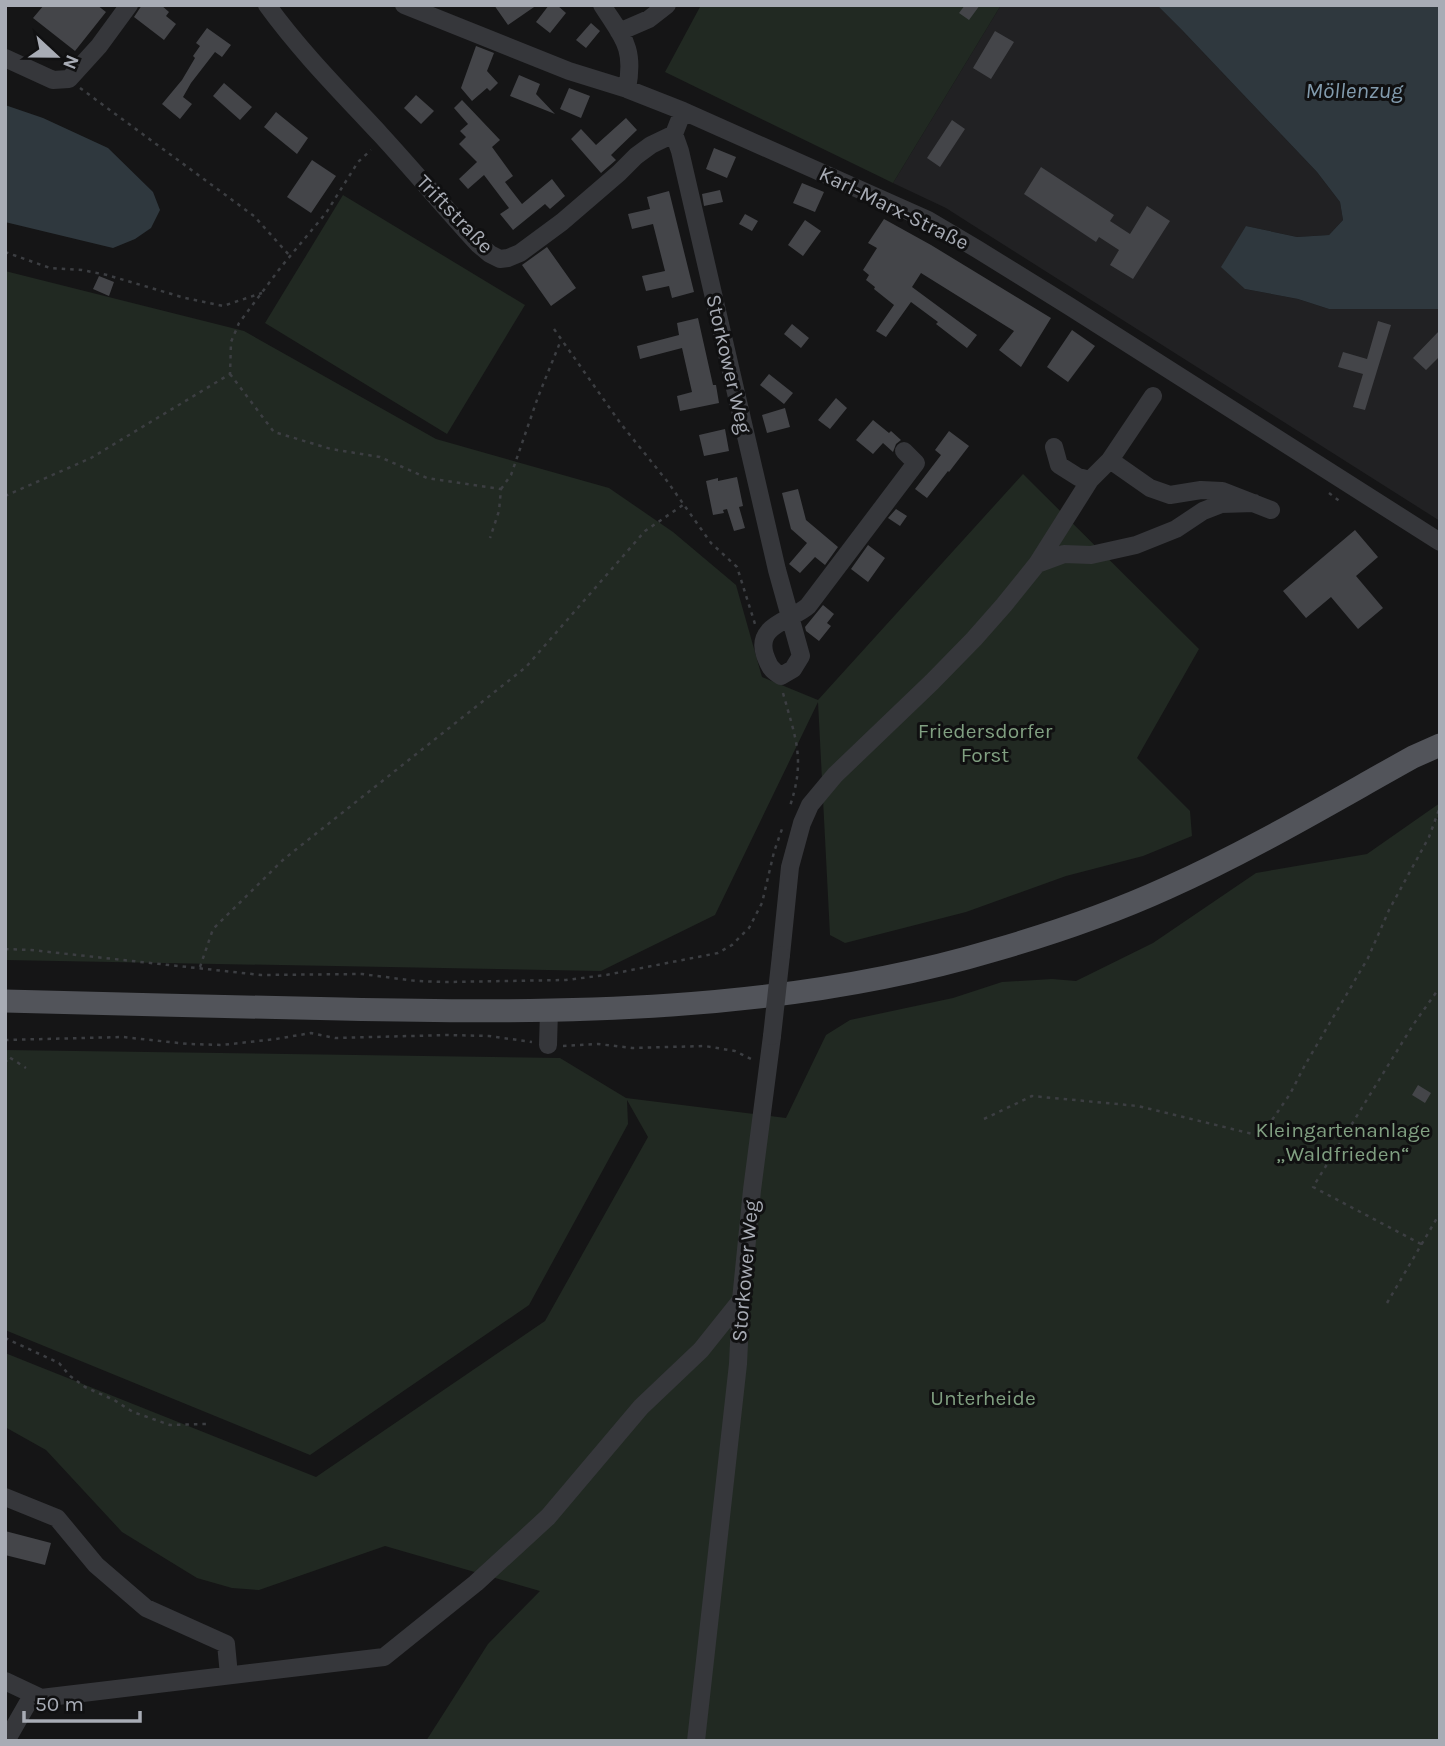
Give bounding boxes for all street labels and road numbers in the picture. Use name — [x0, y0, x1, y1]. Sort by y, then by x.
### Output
street label: Karl-Marx-Straße — [815, 161, 973, 255]
street label: Triftstraße — [412, 170, 498, 258]
street label: Storkower Weg — [701, 292, 757, 436]
street label: Storkower Weg — [727, 1199, 763, 1343]

